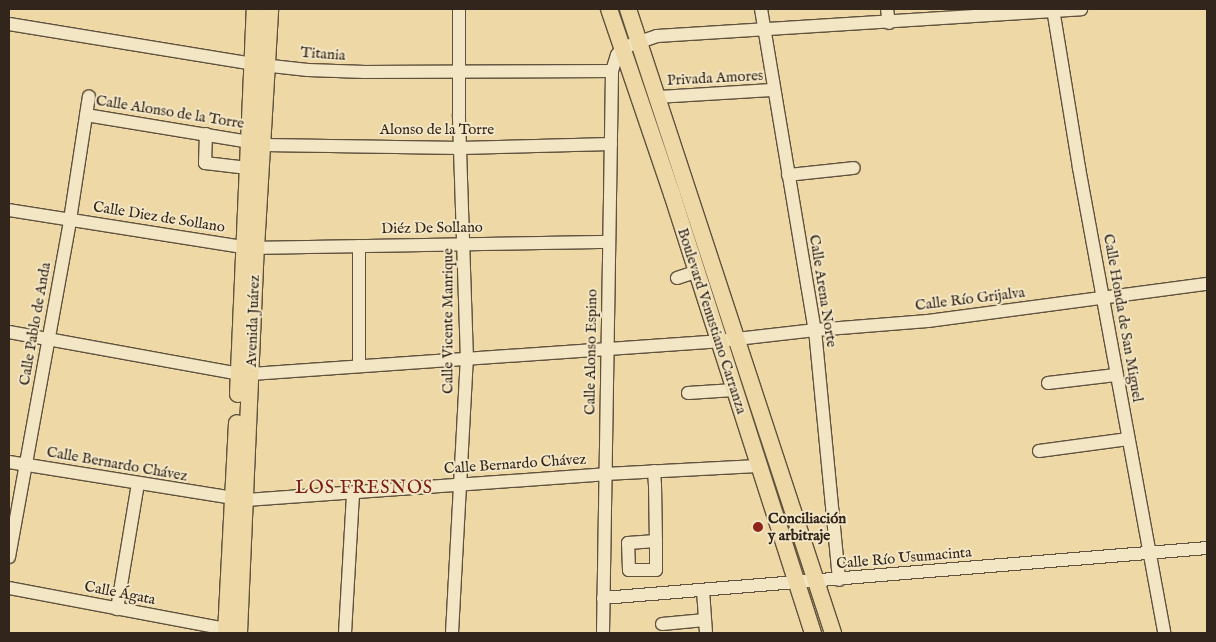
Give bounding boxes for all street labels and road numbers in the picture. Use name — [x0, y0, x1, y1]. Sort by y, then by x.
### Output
street label: Titania — [300, 43, 346, 65]
street label: Privada Amores — [666, 66, 764, 90]
street label: Calle Alonso de la Torre — [95, 91, 245, 133]
street label: Alonso de la Torre — [380, 121, 494, 139]
street label: Calle Diez de Sollano — [92, 198, 226, 236]
street label: Diéz De Sollano — [381, 218, 483, 238]
street label: Boulevard Venustiano Carranza — [673, 226, 751, 416]
street label: Calle Honda de San Miguel — [1099, 232, 1147, 404]
street label: Calle Arena Norte — [805, 233, 841, 349]
street label: Calle Vicente Manrique — [439, 248, 457, 394]
street label: Calle Pablo de Anda — [15, 261, 55, 387]
street label: Avenida Juárez — [242, 275, 264, 367]
street label: Calle Río Grijalva — [914, 283, 1026, 315]
street label: Calle Alonso Espino — [581, 289, 601, 415]
street label: Calle Bernardo Chávez — [45, 443, 189, 485]
street label: Calle Bernardo Chávez — [443, 450, 587, 478]
street label: Calle Río Usumacinta — [836, 543, 972, 573]
street label: Calle Ágata — [83, 577, 157, 609]

